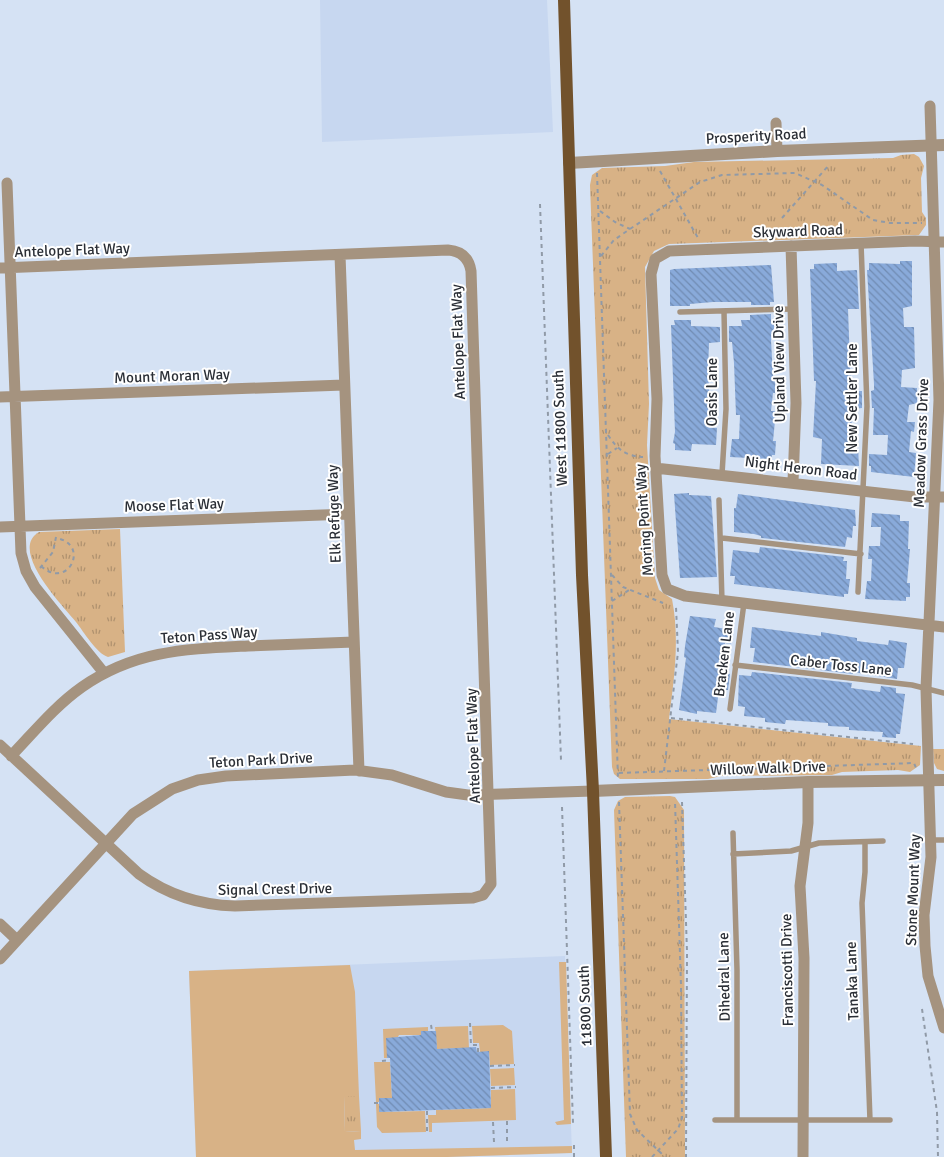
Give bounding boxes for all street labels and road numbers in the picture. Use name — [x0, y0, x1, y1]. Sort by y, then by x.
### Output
street label: Prosperity Road — [705, 124, 807, 148]
street label: Skyward Road — [753, 220, 843, 242]
street label: Antelope Flat Way — [14, 239, 130, 261]
street label: Antelope Flat Way — [447, 284, 469, 400]
street label: Upland View Drive — [769, 305, 789, 423]
street label: New Settler Lane — [843, 343, 861, 453]
street label: Oasis Lane — [703, 358, 721, 426]
street label: Mount Moran Way — [114, 365, 230, 387]
street label: West 11800 South — [549, 370, 571, 486]
street label: Meadow Grass Drive — [910, 378, 932, 508]
street label: Night Heron Road — [744, 452, 858, 484]
street label: Moring Point Way — [631, 463, 657, 577]
street label: Elk Refuge Way — [323, 464, 345, 564]
street label: Moose Flat Way — [124, 494, 224, 516]
street label: Bracken Lane — [710, 610, 738, 698]
street label: Teton Pass Way — [160, 623, 258, 647]
street label: Caber Toss Lane — [789, 651, 893, 679]
street label: Antelope Flat Way — [462, 688, 484, 804]
street label: Teton Park Drive — [209, 748, 313, 772]
street label: Willow Walk Drive — [710, 757, 826, 779]
street label: Stone Mount Way — [902, 834, 924, 946]
street label: Signal Crest Drive — [218, 879, 332, 899]
street label: Franciscotti Drive — [777, 913, 797, 1027]
street label: Dihedral Lane — [714, 932, 734, 1022]
street label: Tanaka Lane — [842, 941, 862, 1021]
street label: 11800 South — [575, 965, 595, 1047]

